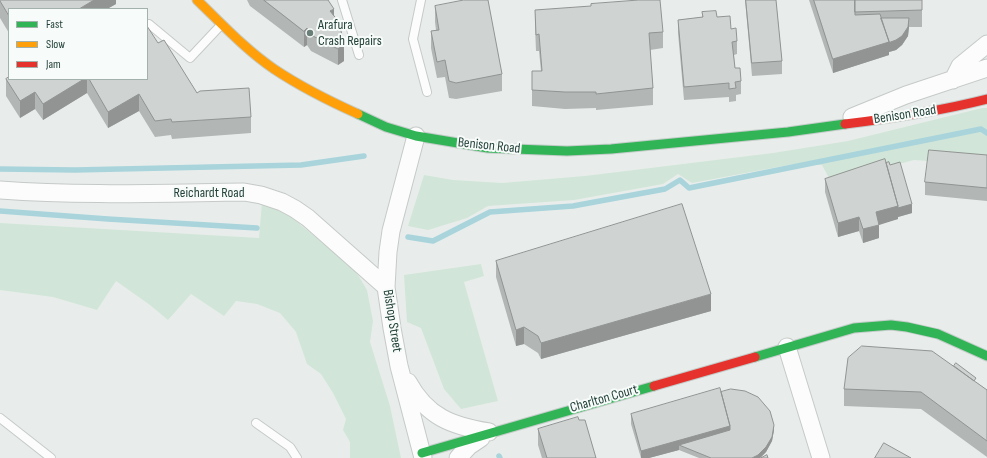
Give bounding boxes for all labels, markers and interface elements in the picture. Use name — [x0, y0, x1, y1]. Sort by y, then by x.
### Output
legend — [8, 8, 148, 80]
text: Fast — [46, 17, 63, 32]
place label: Arafura Crash Repairs — [318, 17, 382, 50]
marker: Arafura Crash Repairs — [305, 28, 315, 38]
text: Slow — [46, 37, 65, 52]
text: Jam — [46, 57, 61, 72]
street label: Benison Road — [873, 102, 937, 128]
street label: Benison Road — [457, 134, 521, 158]
street label: Reichardt Road — [174, 185, 244, 201]
street label: Bishop Street — [379, 288, 405, 354]
street label: Charlton Court — [568, 381, 640, 417]

